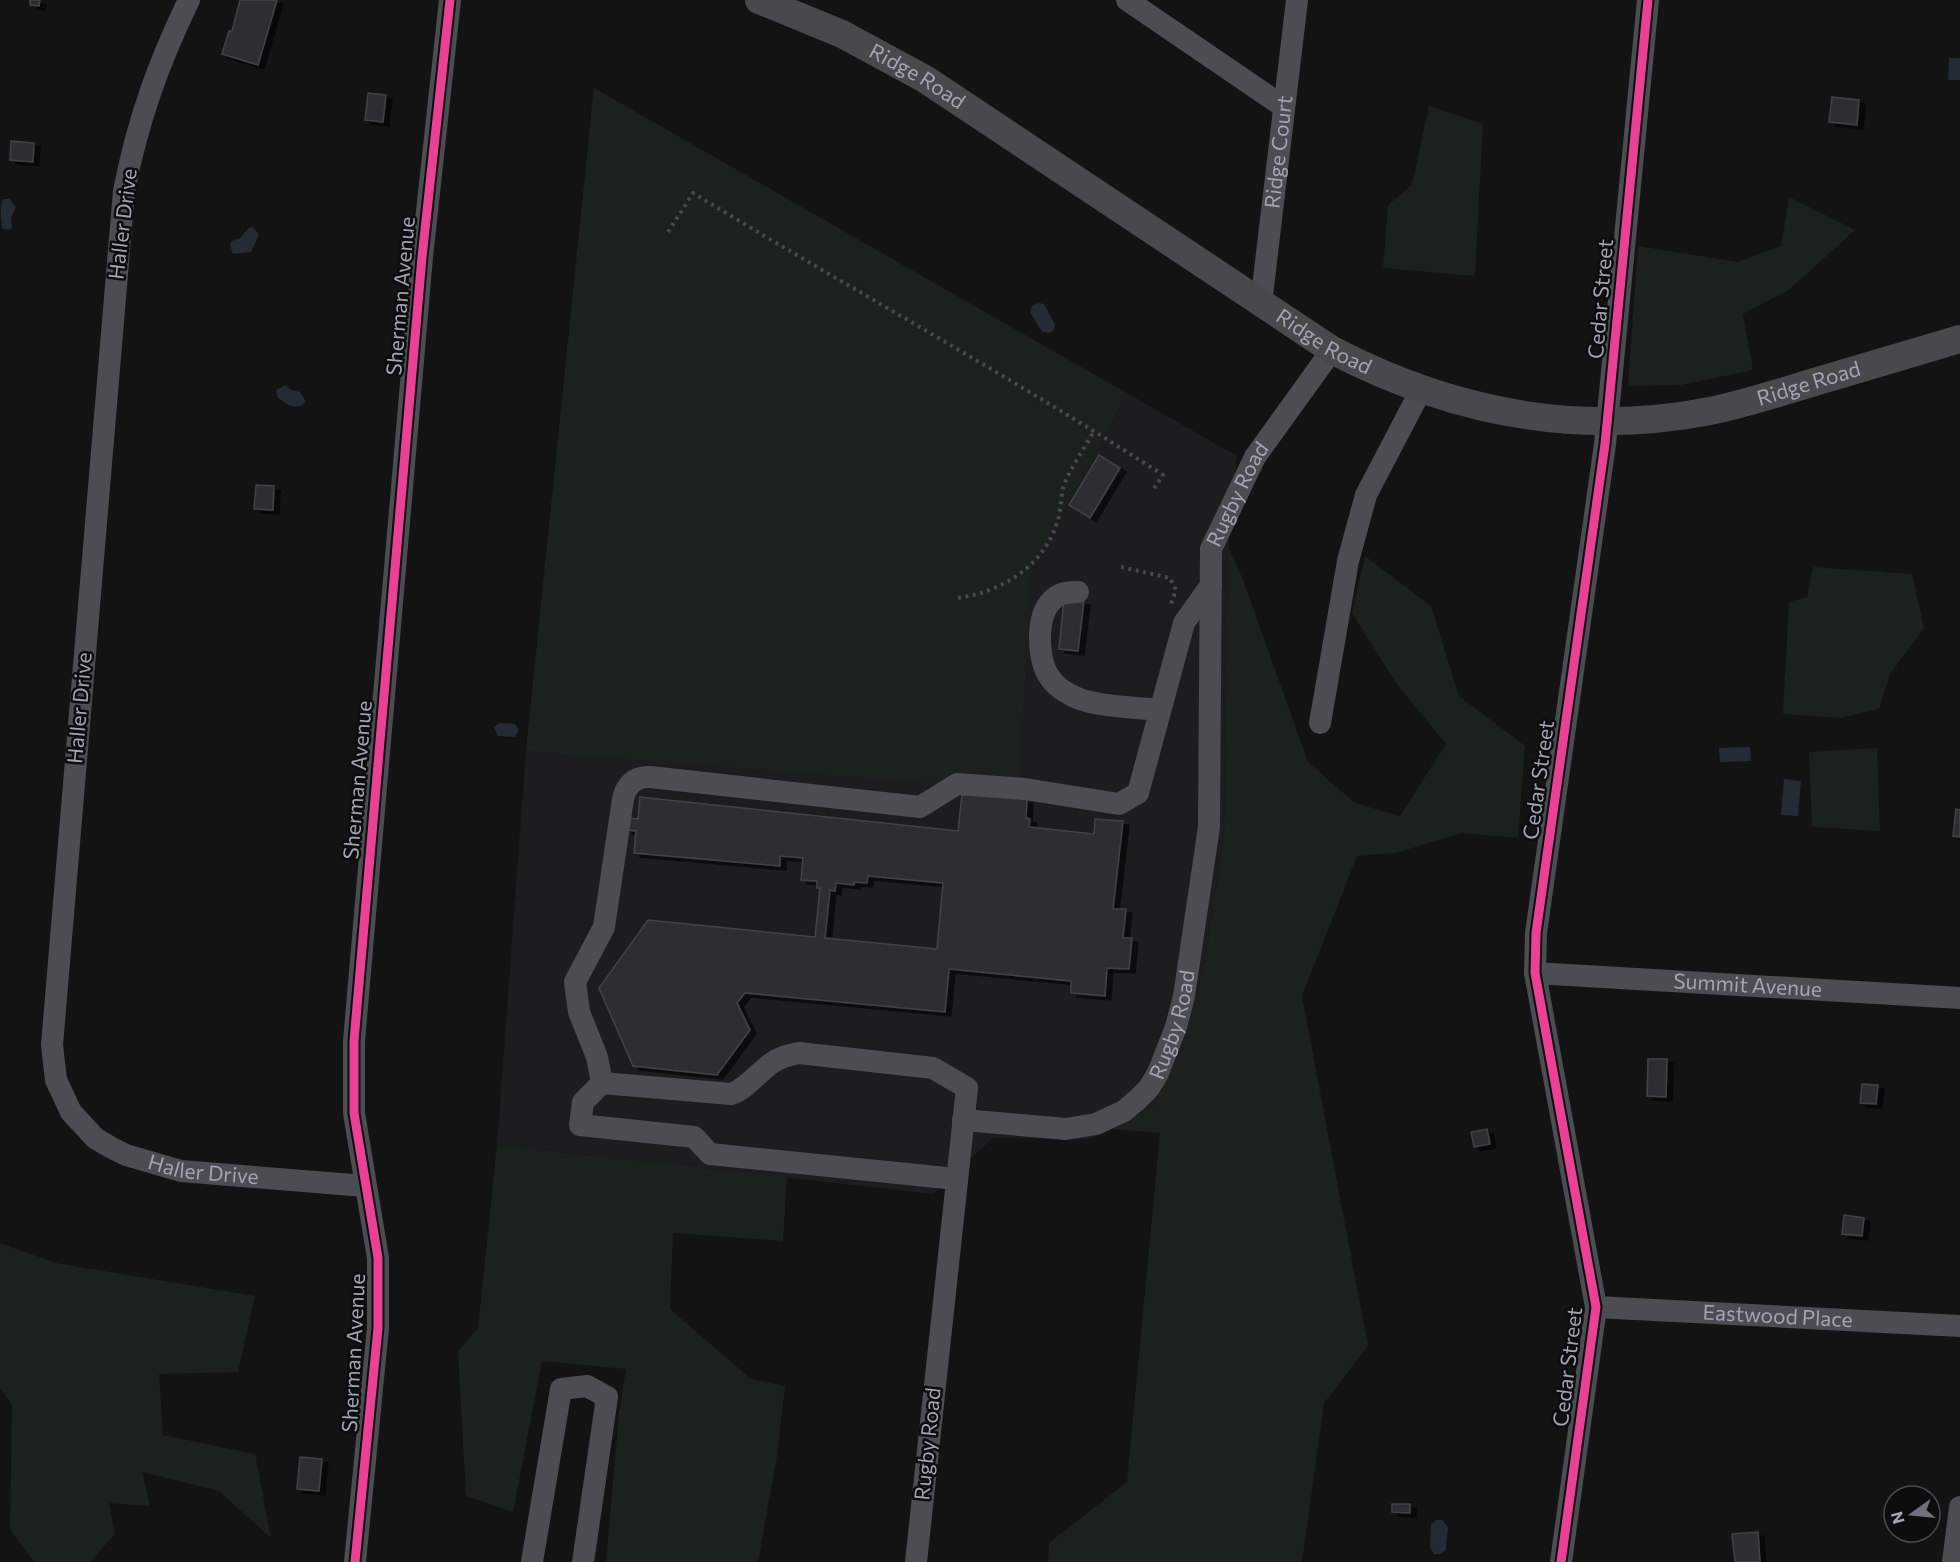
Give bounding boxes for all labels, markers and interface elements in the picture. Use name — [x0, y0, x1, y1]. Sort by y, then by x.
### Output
street label: Ridge Road — [866, 37, 971, 113]
street label: Ridge Court — [1258, 94, 1297, 210]
street label: Haller Drive — [102, 167, 141, 281]
street label: Sherman Avenue — [380, 215, 419, 376]
street label: Cedar Street — [1582, 238, 1617, 360]
street label: Ridge Road — [1272, 303, 1376, 379]
street label: Ridge Road — [1754, 355, 1863, 410]
street label: Rugby Road — [1200, 436, 1273, 550]
street label: Haller Drive — [61, 651, 96, 765]
street label: Sherman Avenue — [337, 699, 376, 860]
street label: Cedar Street — [1517, 718, 1558, 841]
street label: Summit Avenue — [1673, 967, 1823, 1001]
street label: Rugby Road — [1143, 968, 1199, 1082]
street label: Haller Drive — [145, 1148, 260, 1188]
street label: Sherman Avenue — [336, 1273, 369, 1433]
street label: Eastwood Place — [1702, 1299, 1854, 1331]
street label: Cedar Street — [1547, 1306, 1586, 1428]
street label: Rugby Road — [908, 1386, 945, 1501]
north arrow — [1882, 1484, 1942, 1544]
text: N — [1886, 1510, 1908, 1526]

